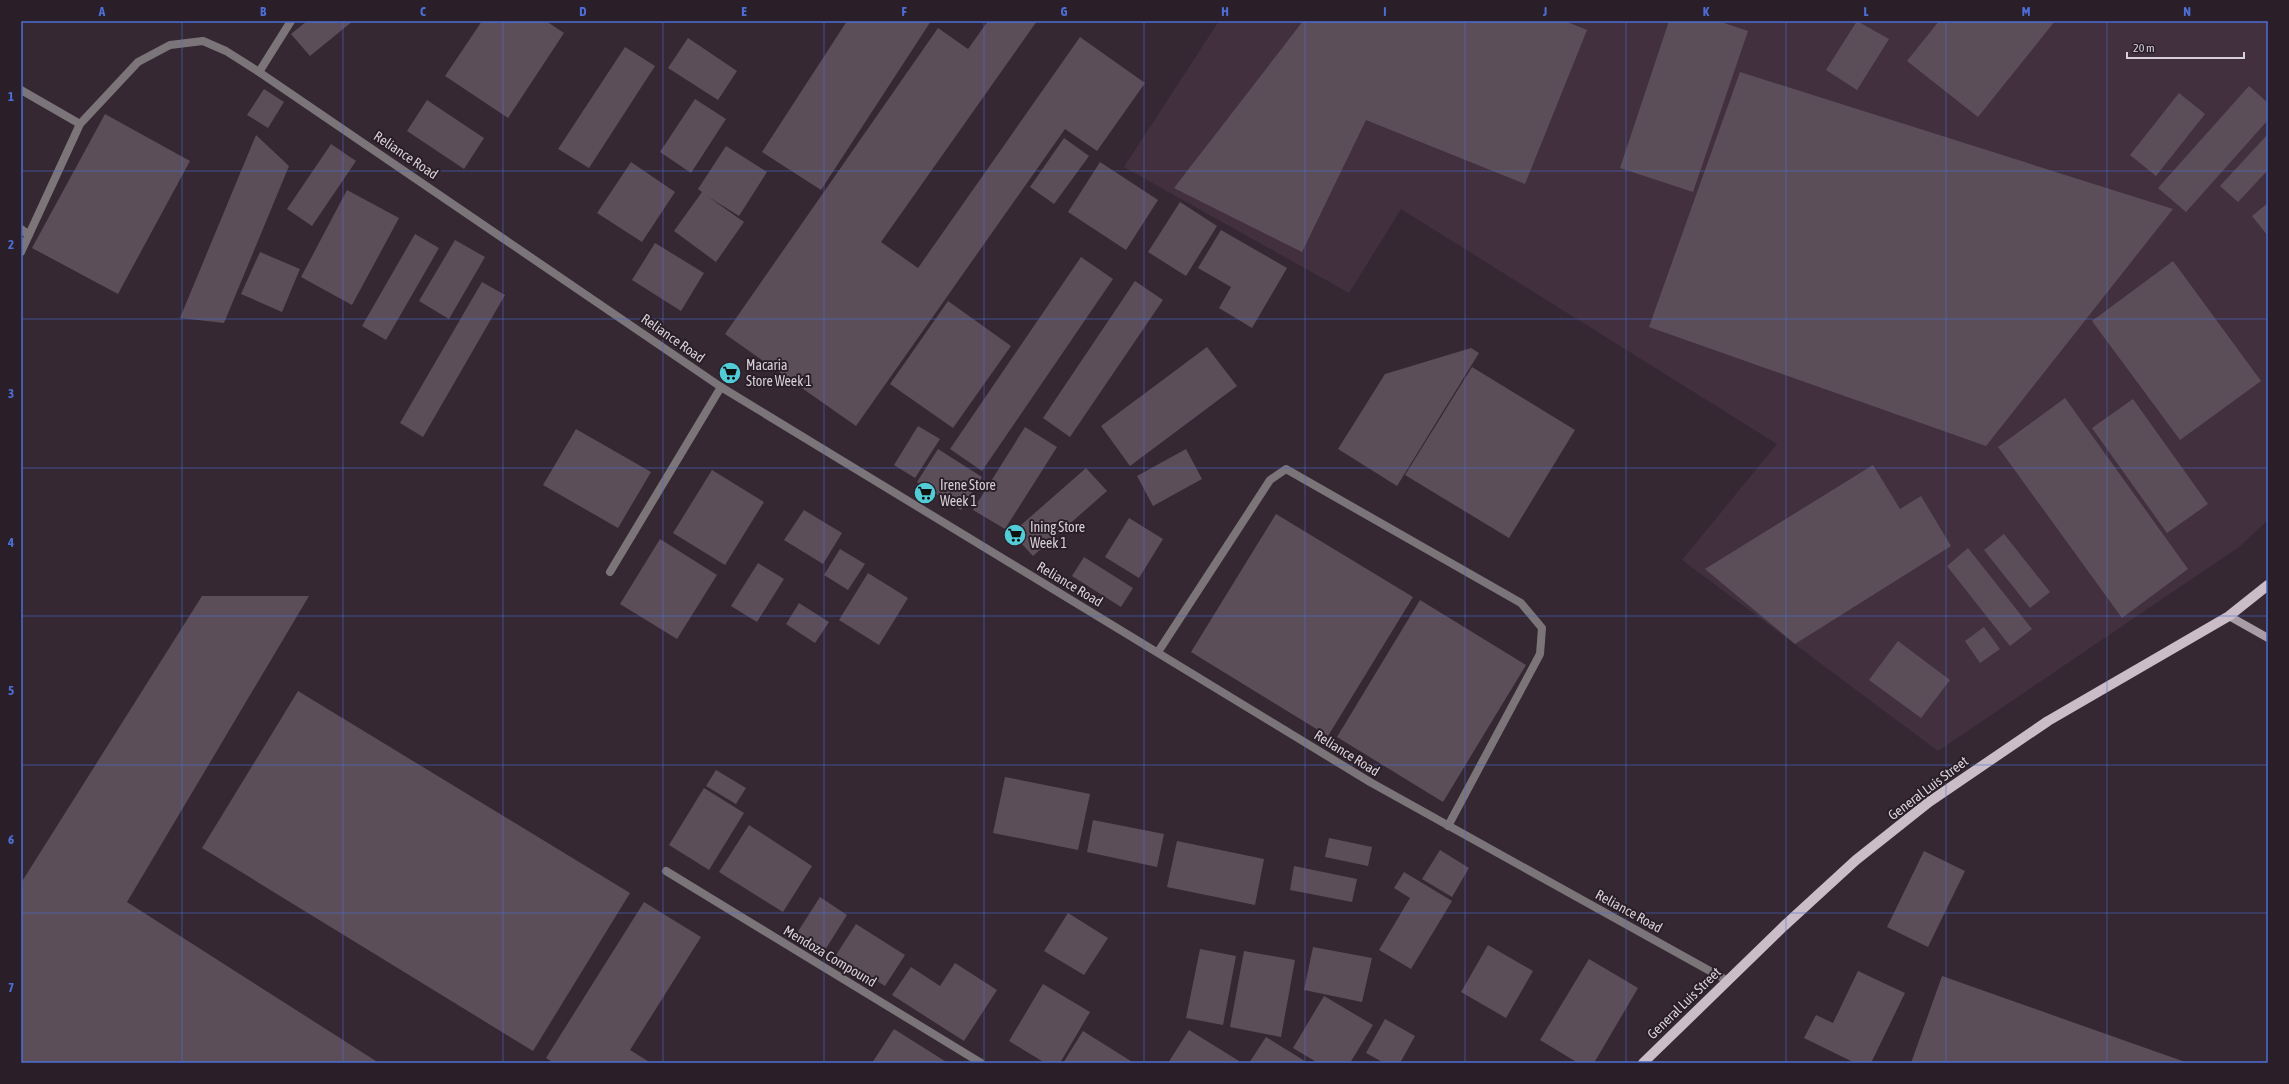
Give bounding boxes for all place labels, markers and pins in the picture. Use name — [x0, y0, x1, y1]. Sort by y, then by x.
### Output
place label: Macaria Store Week 1 — [746, 357, 812, 389]
supermarket icon: Macaria Store Week 1 — [717, 360, 743, 386]
place label: Irene Store Week 1 — [940, 477, 996, 509]
supermarket icon: Irene Store Week 1 — [912, 480, 938, 506]
place label: Ining Store Week 1 — [1030, 519, 1085, 551]
supermarket icon: Ining Store Week 1 — [1002, 522, 1028, 548]

